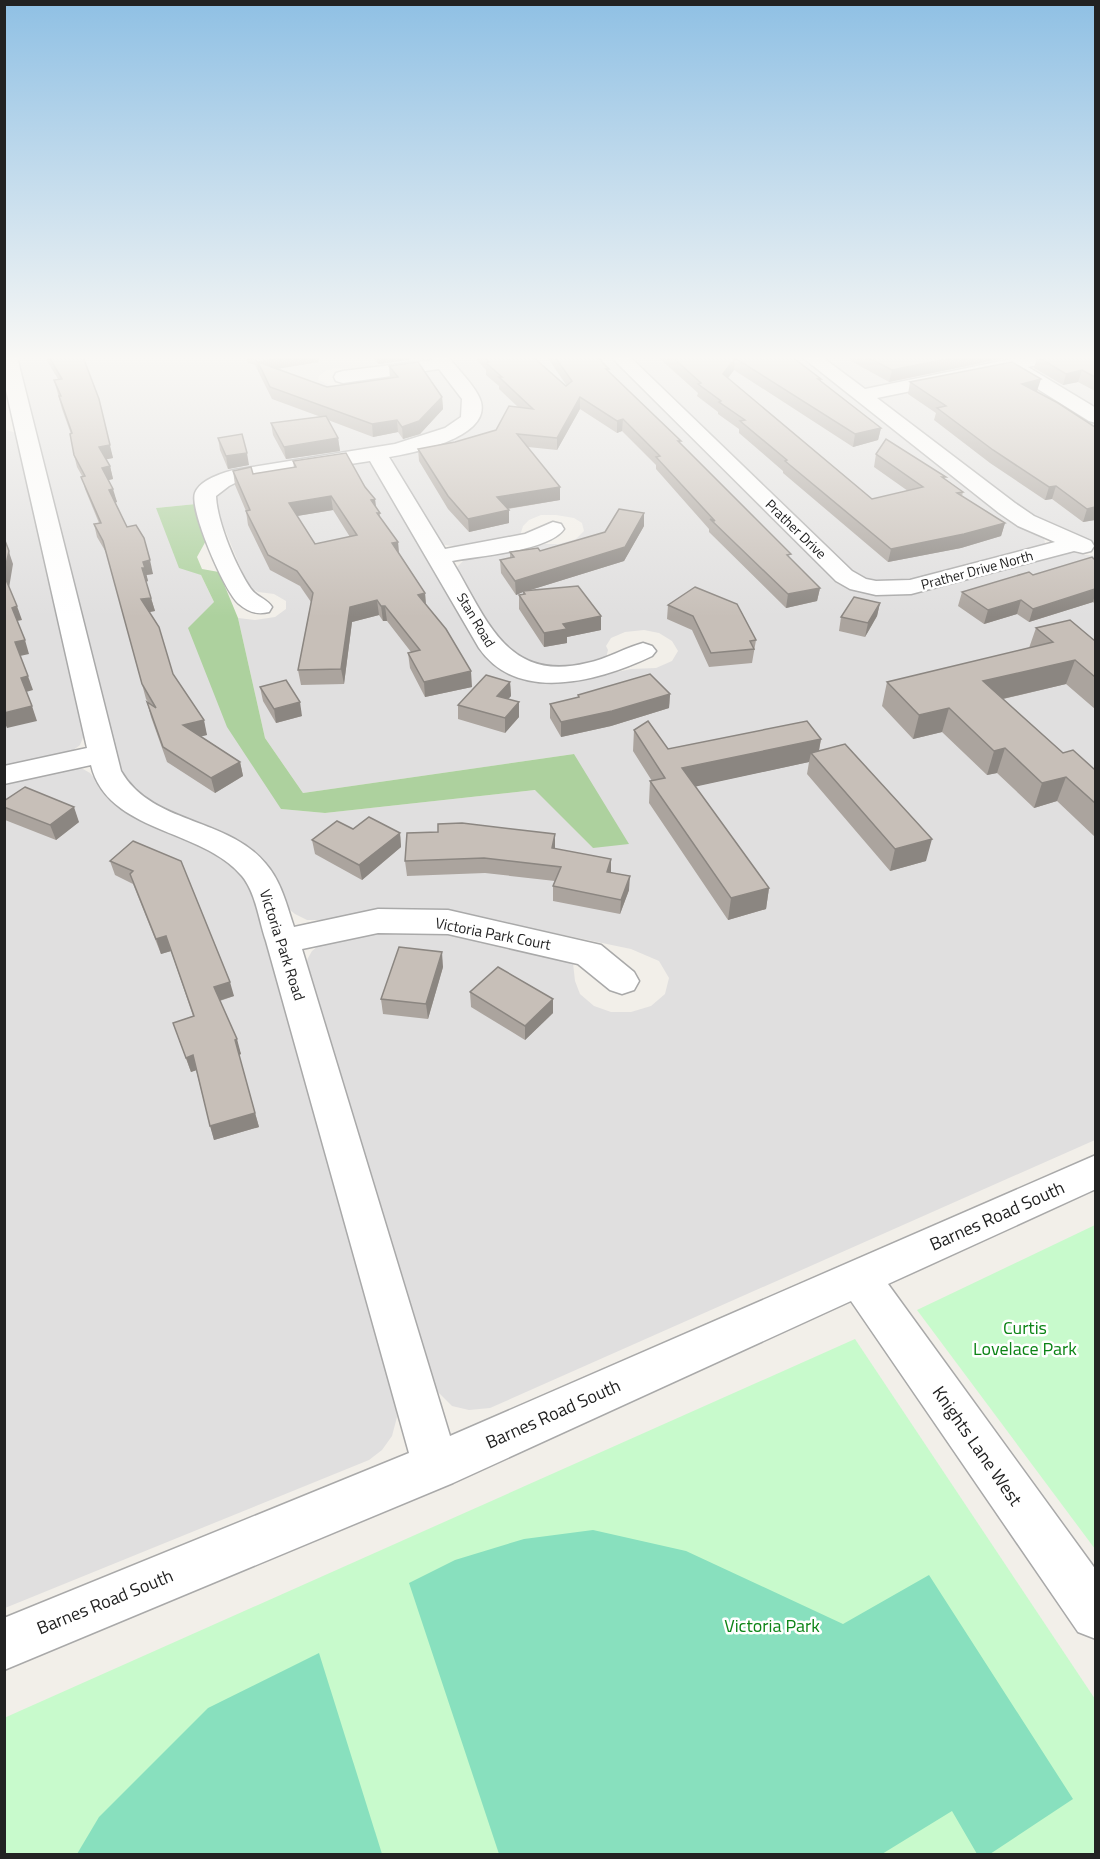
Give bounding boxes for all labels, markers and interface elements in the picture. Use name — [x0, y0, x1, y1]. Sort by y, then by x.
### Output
street label: Prather Drive — [761, 494, 832, 563]
street label: Prather Drive North — [918, 544, 1035, 595]
street label: Stan Road — [452, 588, 501, 651]
street label: Victoria Park Road — [254, 886, 311, 1003]
street label: Victoria Park Court — [433, 911, 554, 956]
street label: Barnes Road South — [925, 1174, 1069, 1257]
park label: Curtis Lovelace Park — [973, 1314, 1077, 1362]
street label: Barnes Road South — [481, 1372, 625, 1455]
street label: Knights Lane West — [926, 1380, 1029, 1512]
street label: Barnes Road South — [32, 1562, 177, 1641]
park label: Victoria Park — [724, 1612, 820, 1639]

